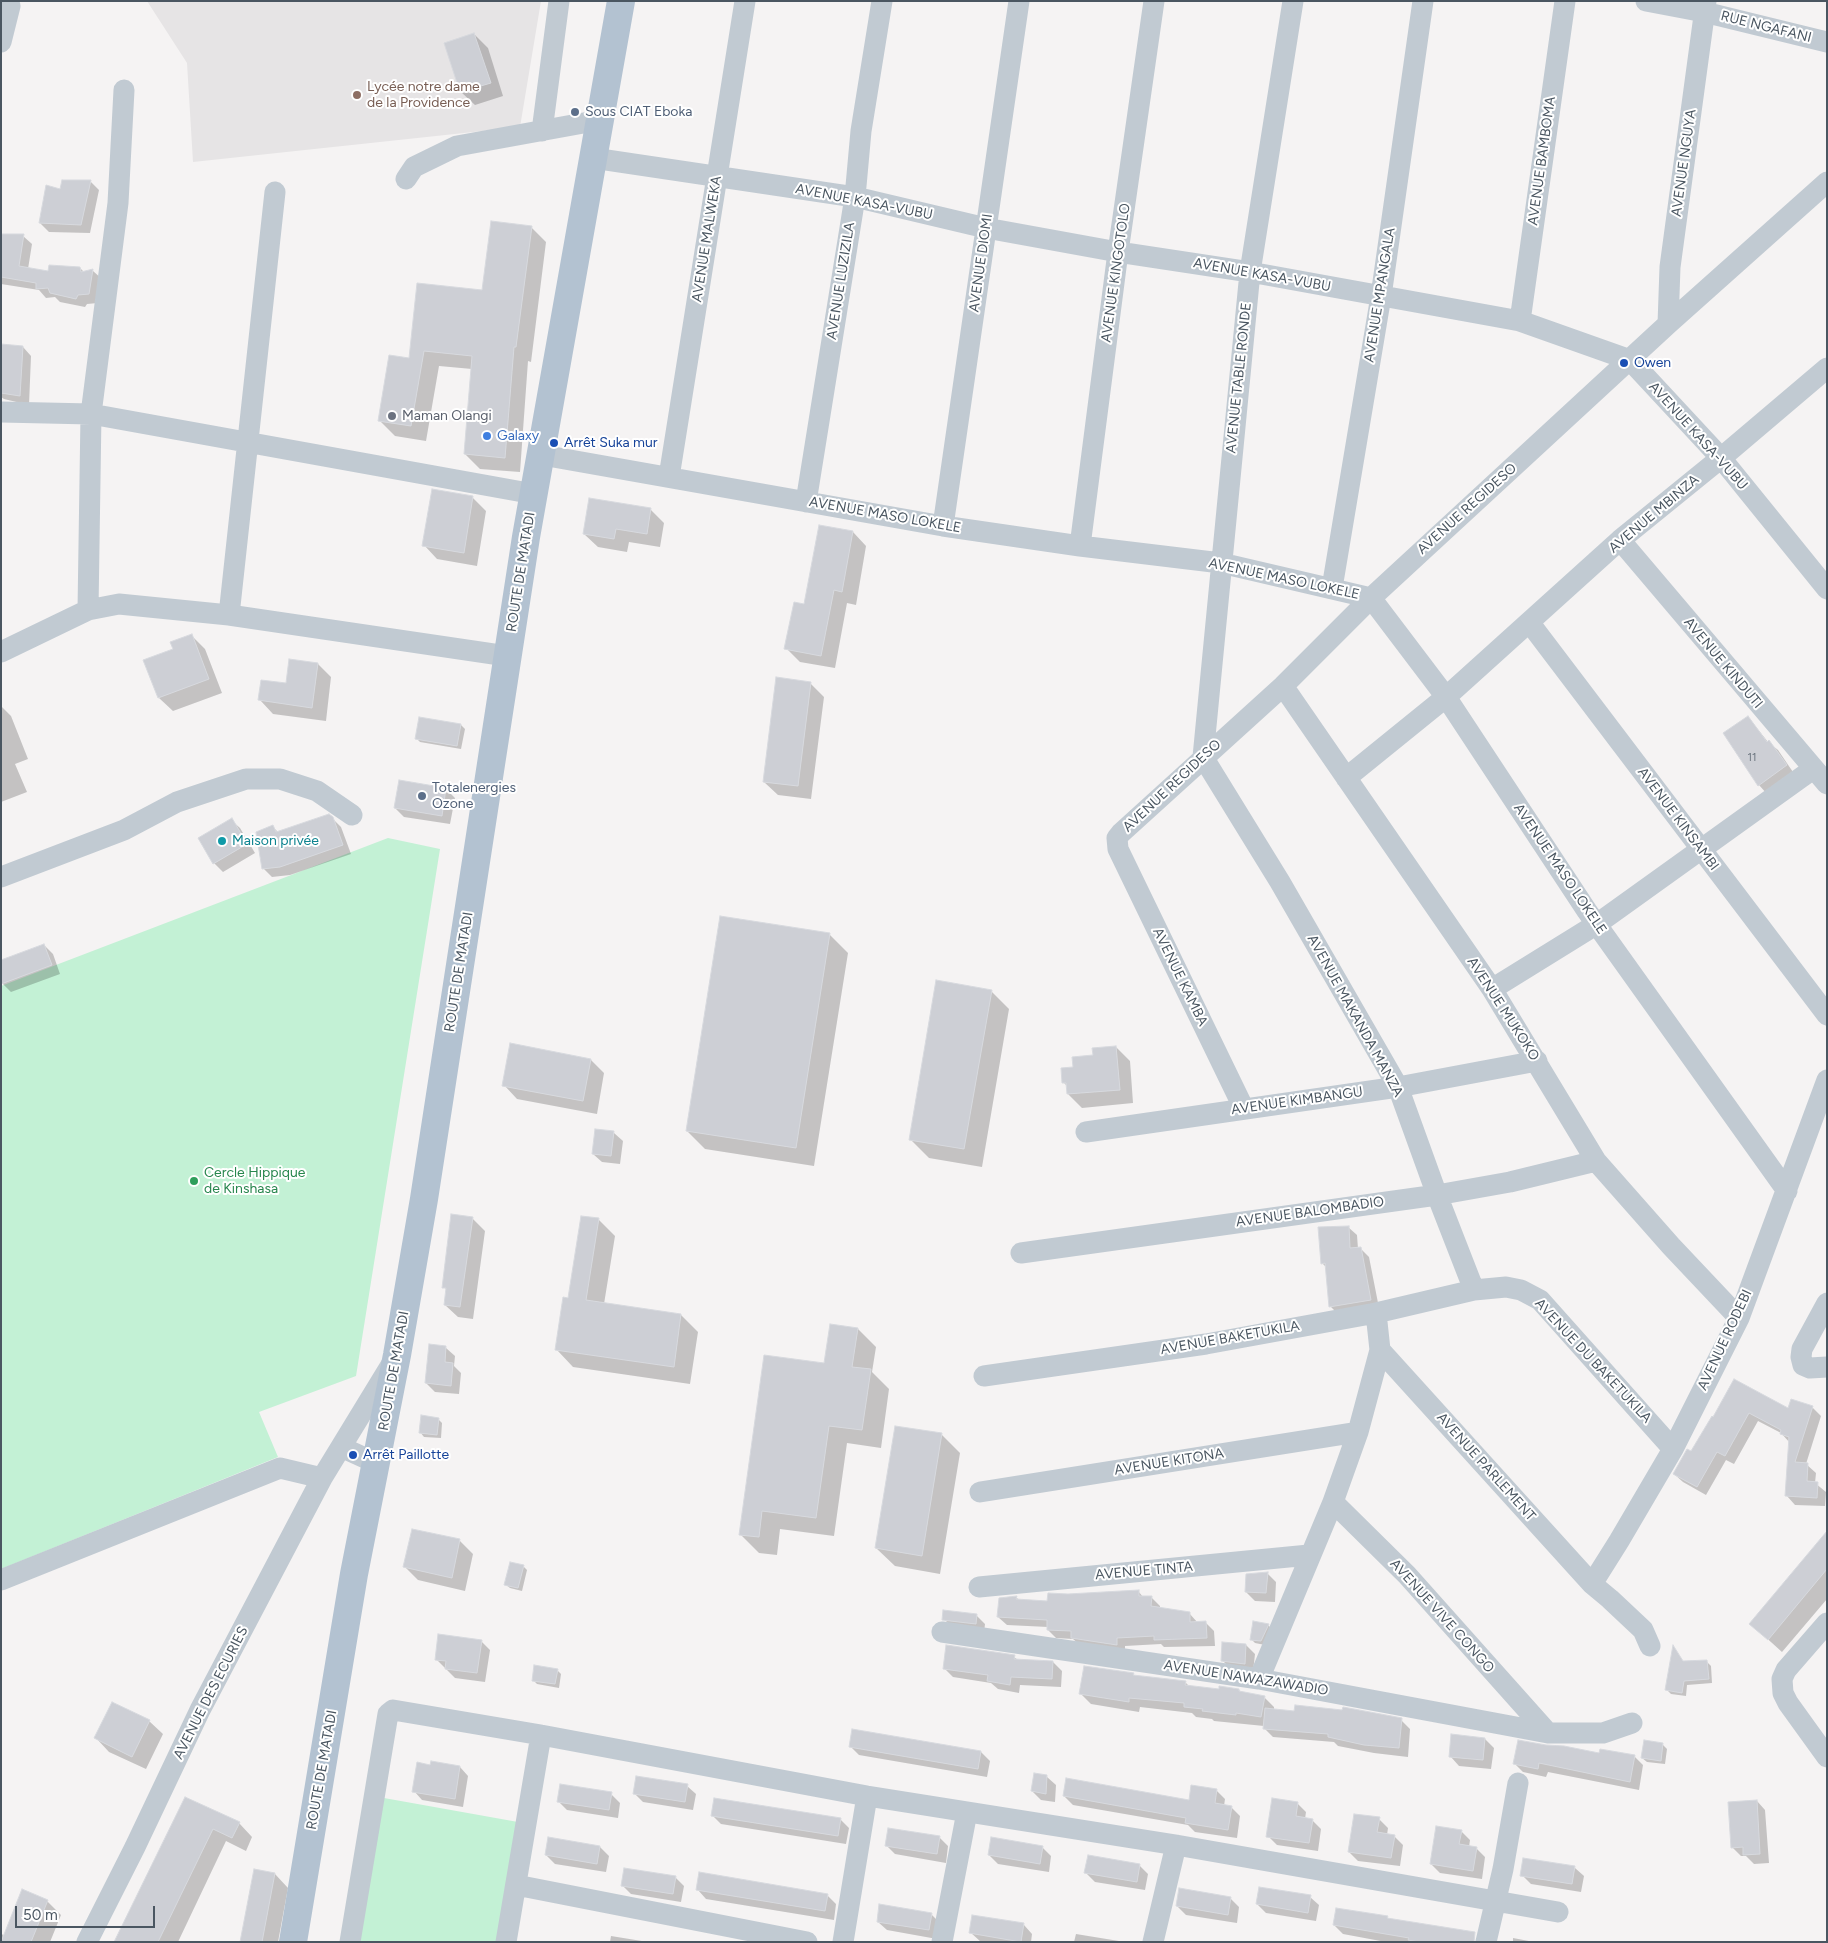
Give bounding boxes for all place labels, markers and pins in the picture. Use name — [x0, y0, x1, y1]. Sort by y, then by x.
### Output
place label: Lycée notre dame de la Providence — [367, 79, 480, 111]
marker: Lycée notre dame de la Providence — [351, 89, 363, 101]
place label: Sous CIAT Eboka — [585, 104, 692, 120]
marker: Sous CIAT Eboka — [569, 106, 581, 118]
place label: Owen — [1634, 355, 1671, 371]
marker: Owen — [1618, 357, 1630, 369]
place label: Maman Olangi — [402, 408, 492, 424]
marker: Maman Olangi — [386, 410, 398, 422]
place label: Galaxy — [497, 428, 539, 444]
marker: Galaxy — [481, 430, 493, 442]
place label: Arrêt Suka mur — [564, 435, 657, 451]
marker: Arrêt Suka mur — [548, 437, 560, 449]
place label: Totalenergies Ozone — [432, 780, 516, 812]
marker: Totalenergies Ozone — [416, 790, 428, 802]
place label: Maison privée — [232, 833, 319, 849]
marker: Maison privée — [216, 835, 228, 847]
place label: Cercle Hippique de Kinshasa — [204, 1165, 305, 1198]
marker: Cercle Hippique de Kinshasa — [188, 1175, 200, 1187]
place label: Arrêt Paillotte — [363, 1447, 449, 1463]
marker: Arrêt Paillotte — [347, 1449, 359, 1461]

